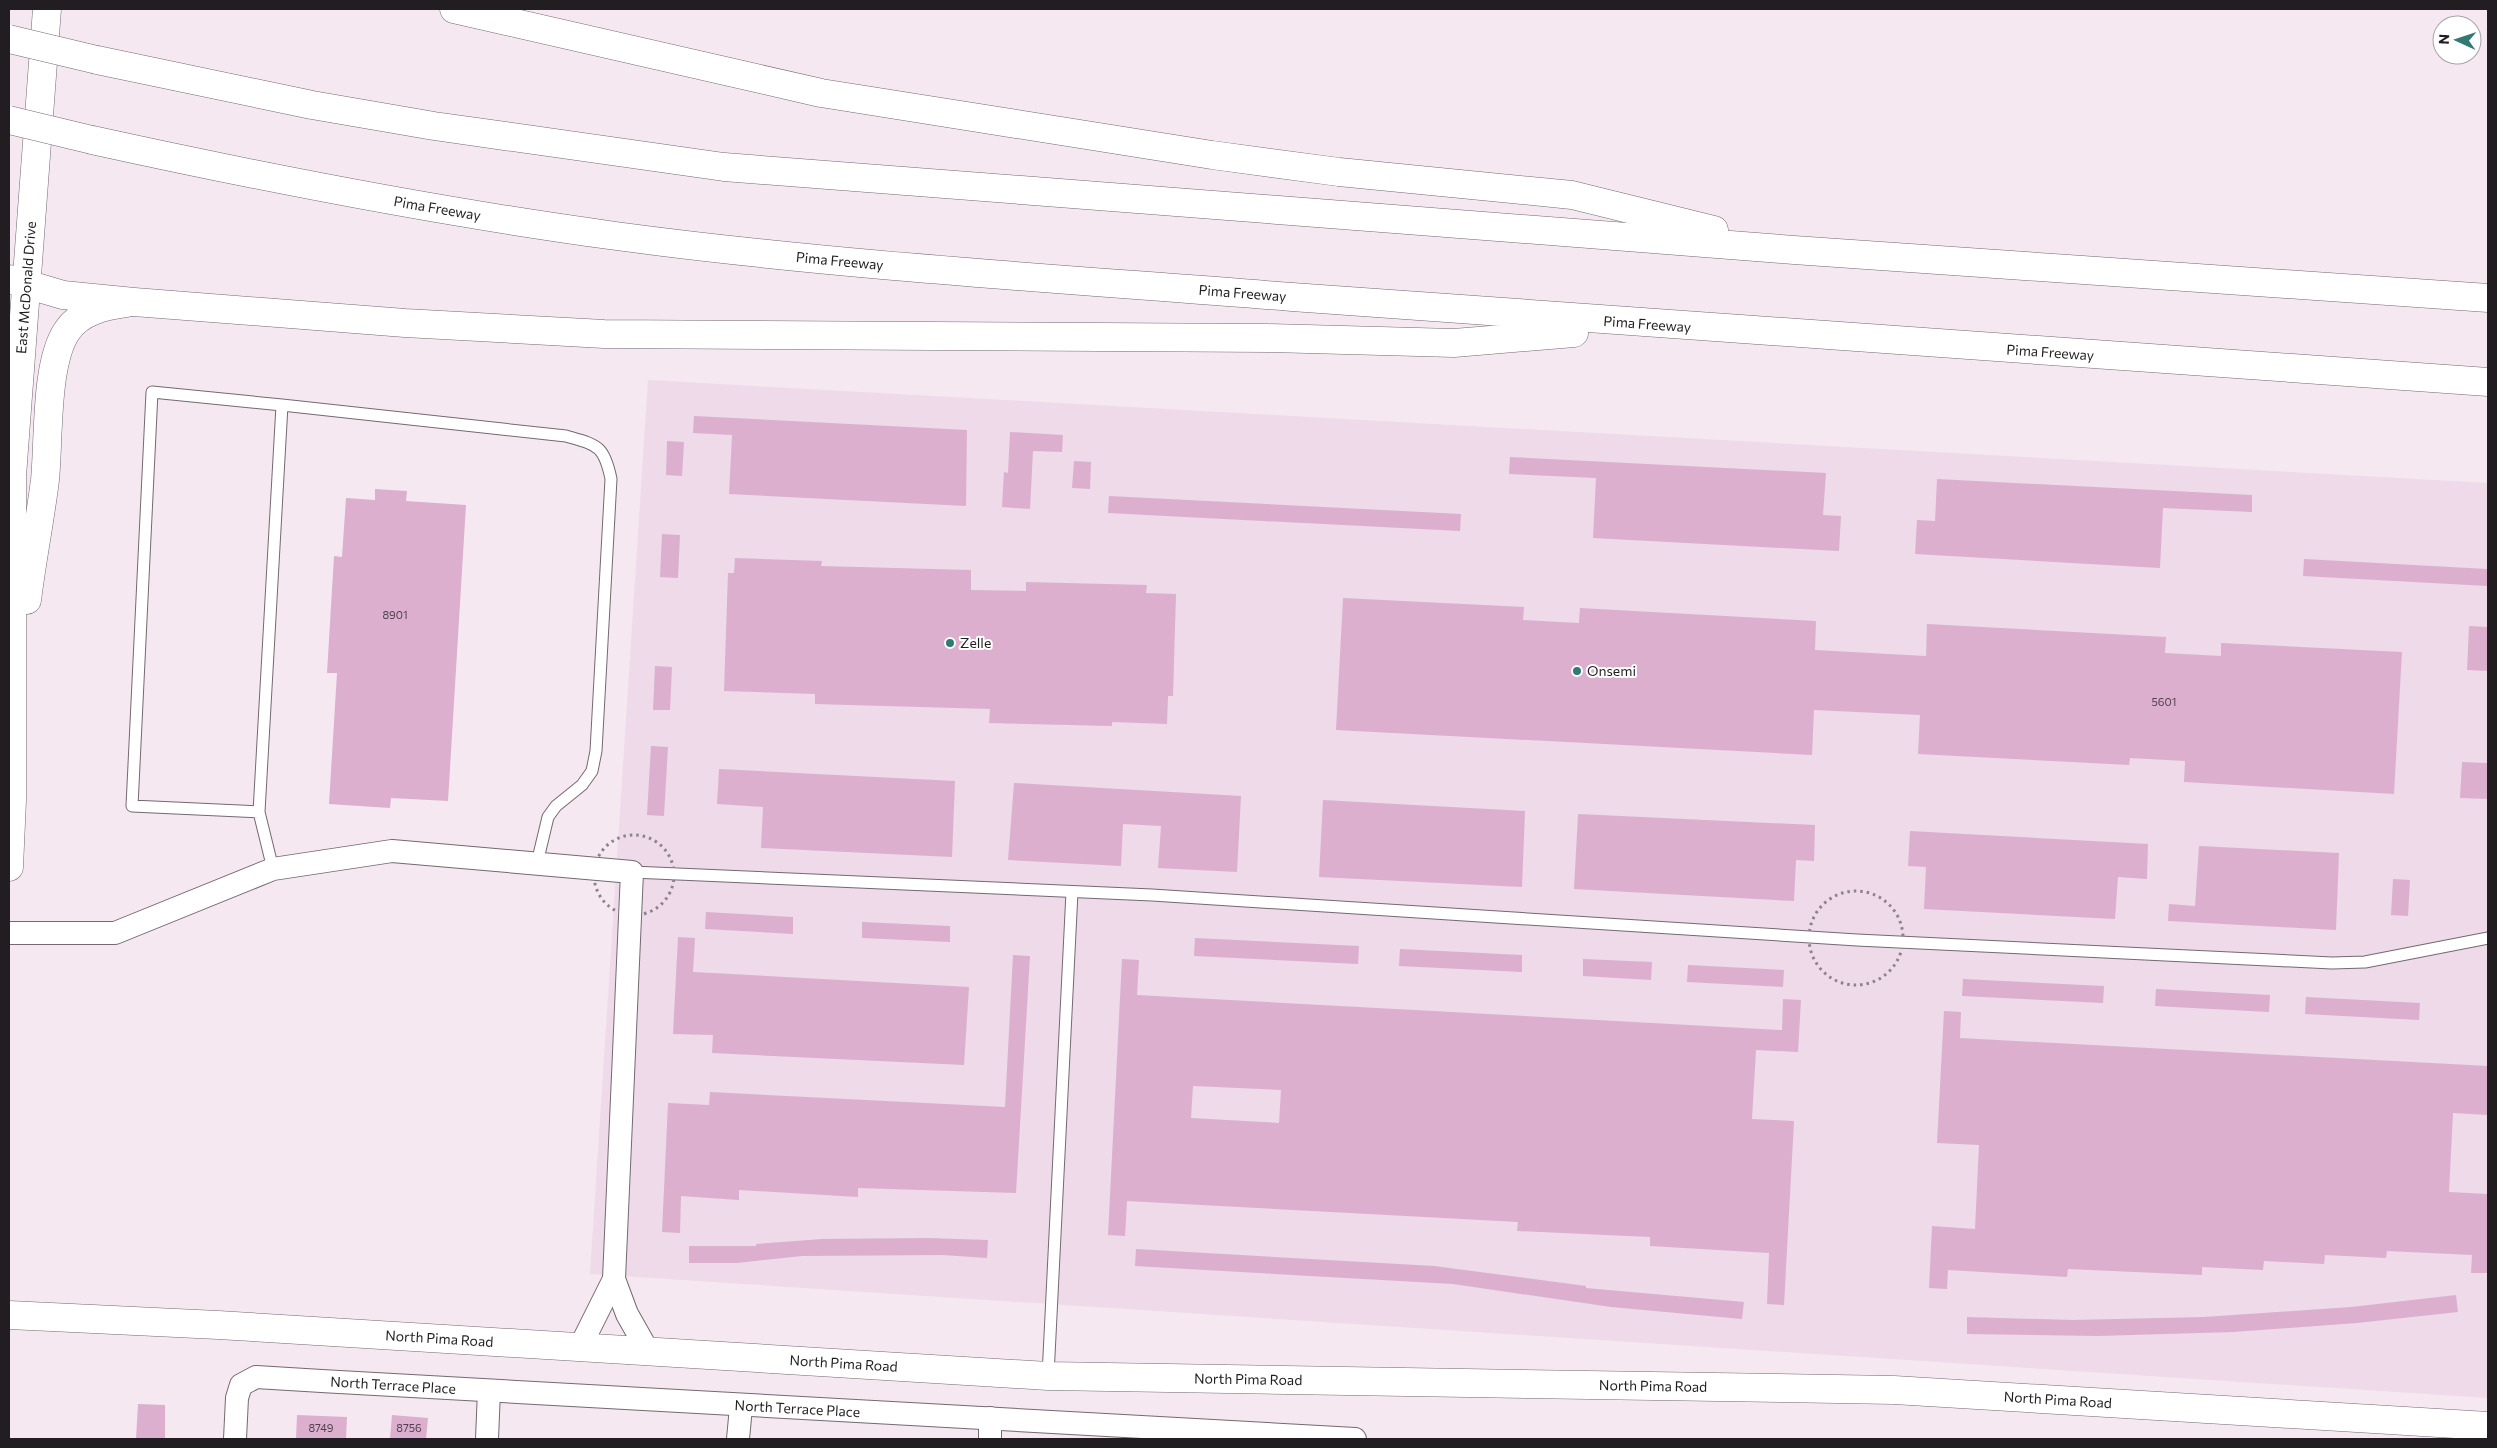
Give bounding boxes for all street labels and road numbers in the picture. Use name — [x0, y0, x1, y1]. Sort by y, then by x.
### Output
street label: Pima Freeway — [393, 192, 482, 224]
street label: East McDonald Drive — [12, 221, 39, 354]
street label: Pima Freeway — [795, 248, 884, 273]
street label: Pima Freeway — [1198, 281, 1287, 305]
street label: Pima Freeway — [1603, 312, 1692, 335]
street label: Pima Freeway — [2006, 340, 2095, 363]
street label: North Pima Road — [385, 1326, 494, 1350]
street label: North Pima Road — [789, 1351, 898, 1375]
street label: North Pima Road — [1194, 1369, 1302, 1388]
street label: North Terrace Place — [330, 1372, 456, 1397]
street label: North Pima Road — [1599, 1376, 1707, 1395]
street label: North Pima Road — [2003, 1388, 2112, 1411]
street label: North Terrace Place — [734, 1396, 861, 1420]

